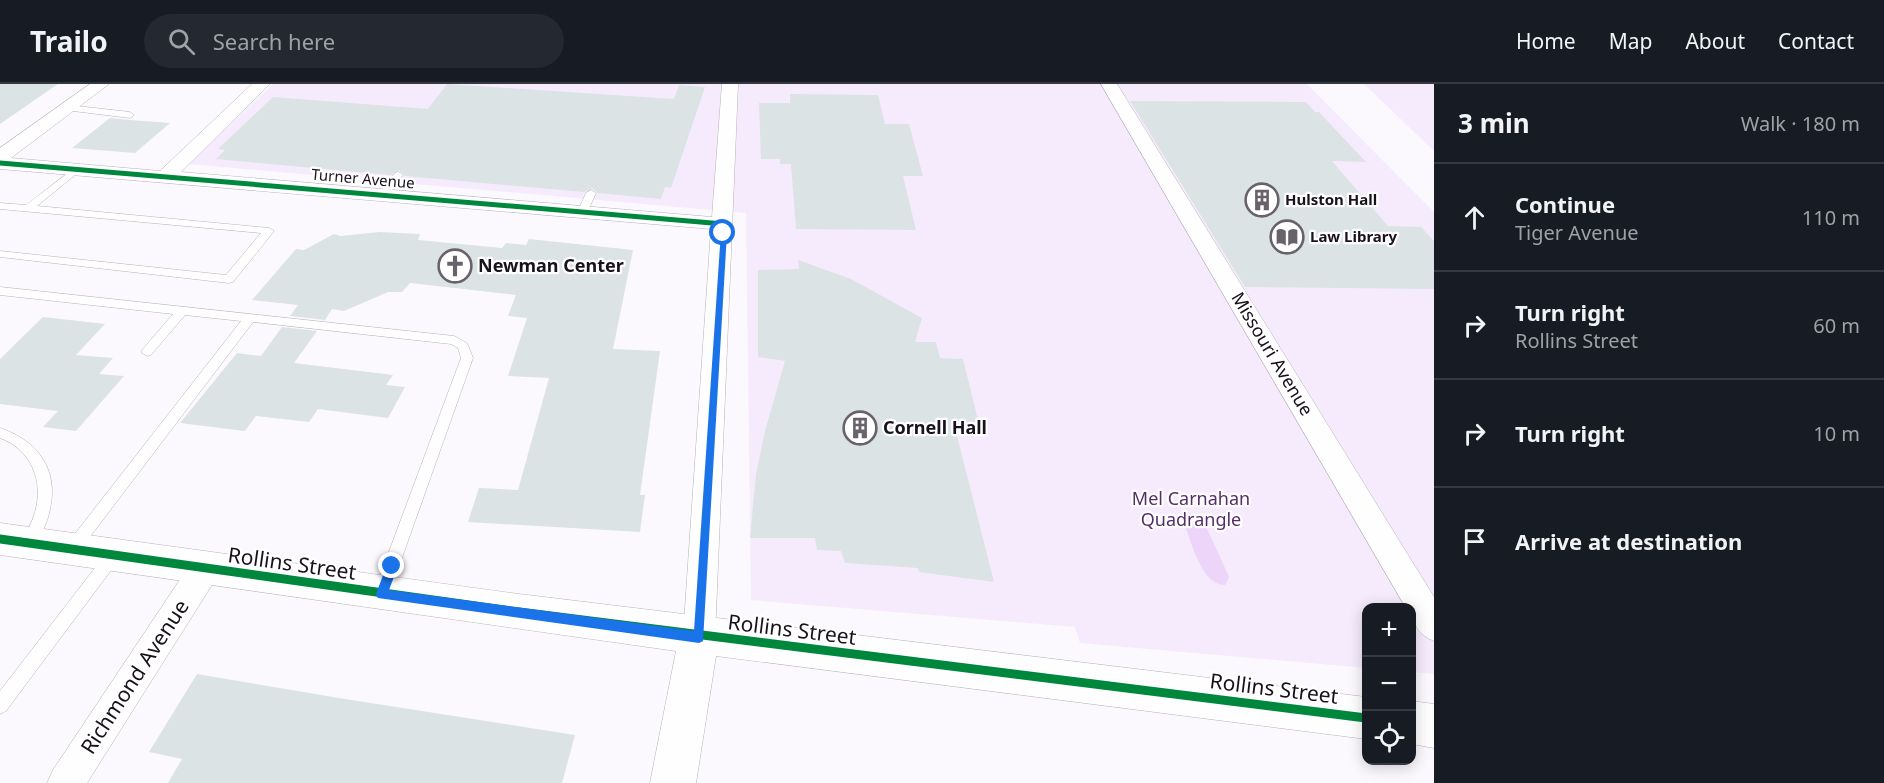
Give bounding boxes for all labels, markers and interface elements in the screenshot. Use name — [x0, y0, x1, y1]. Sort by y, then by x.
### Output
search box — [144, 14, 564, 68]
text: Trailo — [30, 22, 108, 60]
icon: search — [165, 25, 198, 58]
text: Search here — [213, 26, 335, 56]
text: Home — [1516, 27, 1576, 55]
text: Map — [1609, 27, 1652, 55]
text: About — [1685, 27, 1745, 55]
text: Contact — [1778, 27, 1854, 55]
text: 3 min — [1458, 105, 1530, 141]
text: Walk · 180 m — [1741, 110, 1860, 137]
street label: Turner Avenue — [311, 164, 416, 192]
building icon: Hulston Hall — [1244, 182, 1280, 218]
place label: Hulston Hall — [1285, 189, 1377, 209]
text: Continue — [1515, 189, 1615, 219]
icon: ahead — [1458, 201, 1491, 234]
text: 110 m — [1802, 204, 1860, 231]
route start — [709, 219, 735, 245]
library icon: Law Library — [1269, 219, 1305, 255]
text: Tiger Avenue — [1515, 219, 1639, 246]
place label: Law Library — [1310, 226, 1398, 246]
church icon: Newman Center — [437, 248, 473, 284]
place label: Newman Center — [478, 253, 624, 277]
street label: Missouri Avenue — [1226, 287, 1319, 420]
text: Turn right — [1515, 297, 1625, 327]
icon: right — [1458, 309, 1491, 342]
text: 60 m — [1813, 312, 1860, 339]
text: Rollins Street — [1515, 327, 1638, 354]
building icon: Cornell Hall — [842, 410, 878, 446]
place label: Cornell Hall — [883, 415, 987, 439]
icon: right — [1458, 417, 1491, 450]
text: Turn right — [1515, 418, 1625, 448]
text: 10 m — [1813, 420, 1860, 447]
park label: Mel Carnahan Quadrangle — [1132, 486, 1250, 531]
icon: arrive — [1458, 525, 1491, 558]
text: Arrive at destination — [1515, 526, 1742, 556]
street label: Rollins Street — [226, 540, 358, 586]
route end — [378, 552, 404, 578]
street label: Richmond Avenue — [74, 594, 195, 759]
map controls — [1362, 603, 1416, 765]
button: + — [1362, 603, 1416, 657]
street label: Rollins Street — [726, 607, 858, 651]
button: − — [1362, 657, 1416, 711]
street label: Rollins Street — [1208, 666, 1340, 710]
button: locate — [1362, 711, 1416, 765]

